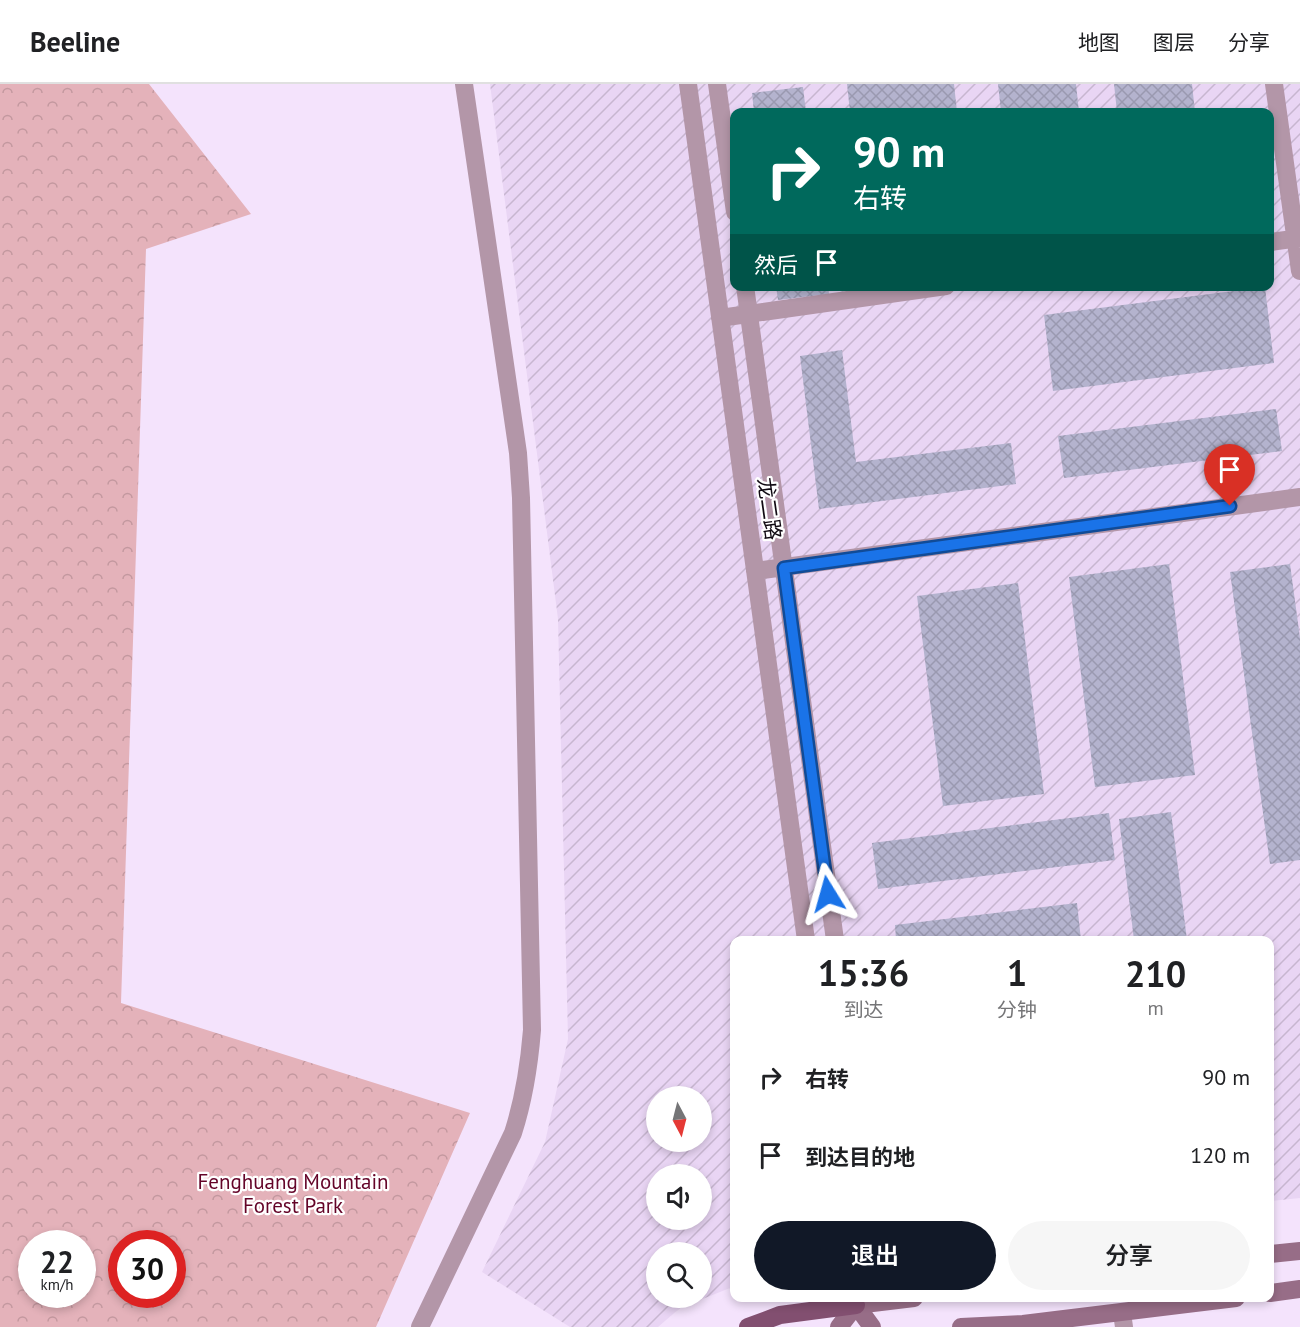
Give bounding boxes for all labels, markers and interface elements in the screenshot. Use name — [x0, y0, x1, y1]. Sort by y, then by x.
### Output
text: Beeline — [30, 23, 120, 60]
text: 地图 — [1078, 29, 1120, 56]
text: 图层 — [1153, 29, 1195, 56]
text: 分享 — [1228, 29, 1270, 56]
text: 90 m — [853, 124, 945, 179]
icon: right — [754, 132, 832, 210]
text: 右转 — [853, 181, 907, 215]
icon: arrive — [810, 246, 843, 279]
text: 然后 — [754, 251, 798, 279]
pin — [1204, 444, 1255, 506]
icon: arrive — [1213, 453, 1246, 486]
street label: 龙二路 — [752, 476, 787, 542]
position arrow — [796, 862, 860, 926]
text: 15:36 — [818, 949, 909, 996]
text: 1 — [1007, 949, 1027, 996]
text: 210 — [1125, 950, 1186, 997]
text: m — [1147, 995, 1164, 1021]
text: 到达 — [844, 997, 884, 1023]
text: 分钟 — [997, 997, 1037, 1023]
icon: right — [754, 1061, 787, 1094]
text: 90 m — [1202, 1063, 1250, 1091]
text: 右转 — [805, 1065, 849, 1093]
north arrow — [646, 1086, 712, 1152]
map controls — [646, 1086, 712, 1308]
icon: arrive — [754, 1139, 787, 1172]
text: 120 m — [1190, 1141, 1250, 1169]
text: 到达目的地 — [805, 1143, 915, 1171]
button: sound — [646, 1164, 712, 1230]
park label: Fenghuang Mountain Forest Park — [197, 1168, 389, 1219]
button: 退出 — [754, 1221, 996, 1290]
button: 分享 — [1008, 1221, 1250, 1290]
speed limit sign: 30 — [108, 1230, 186, 1308]
text: 22 — [40, 1242, 74, 1281]
button: search — [646, 1242, 712, 1308]
text: km/h — [41, 1275, 73, 1294]

